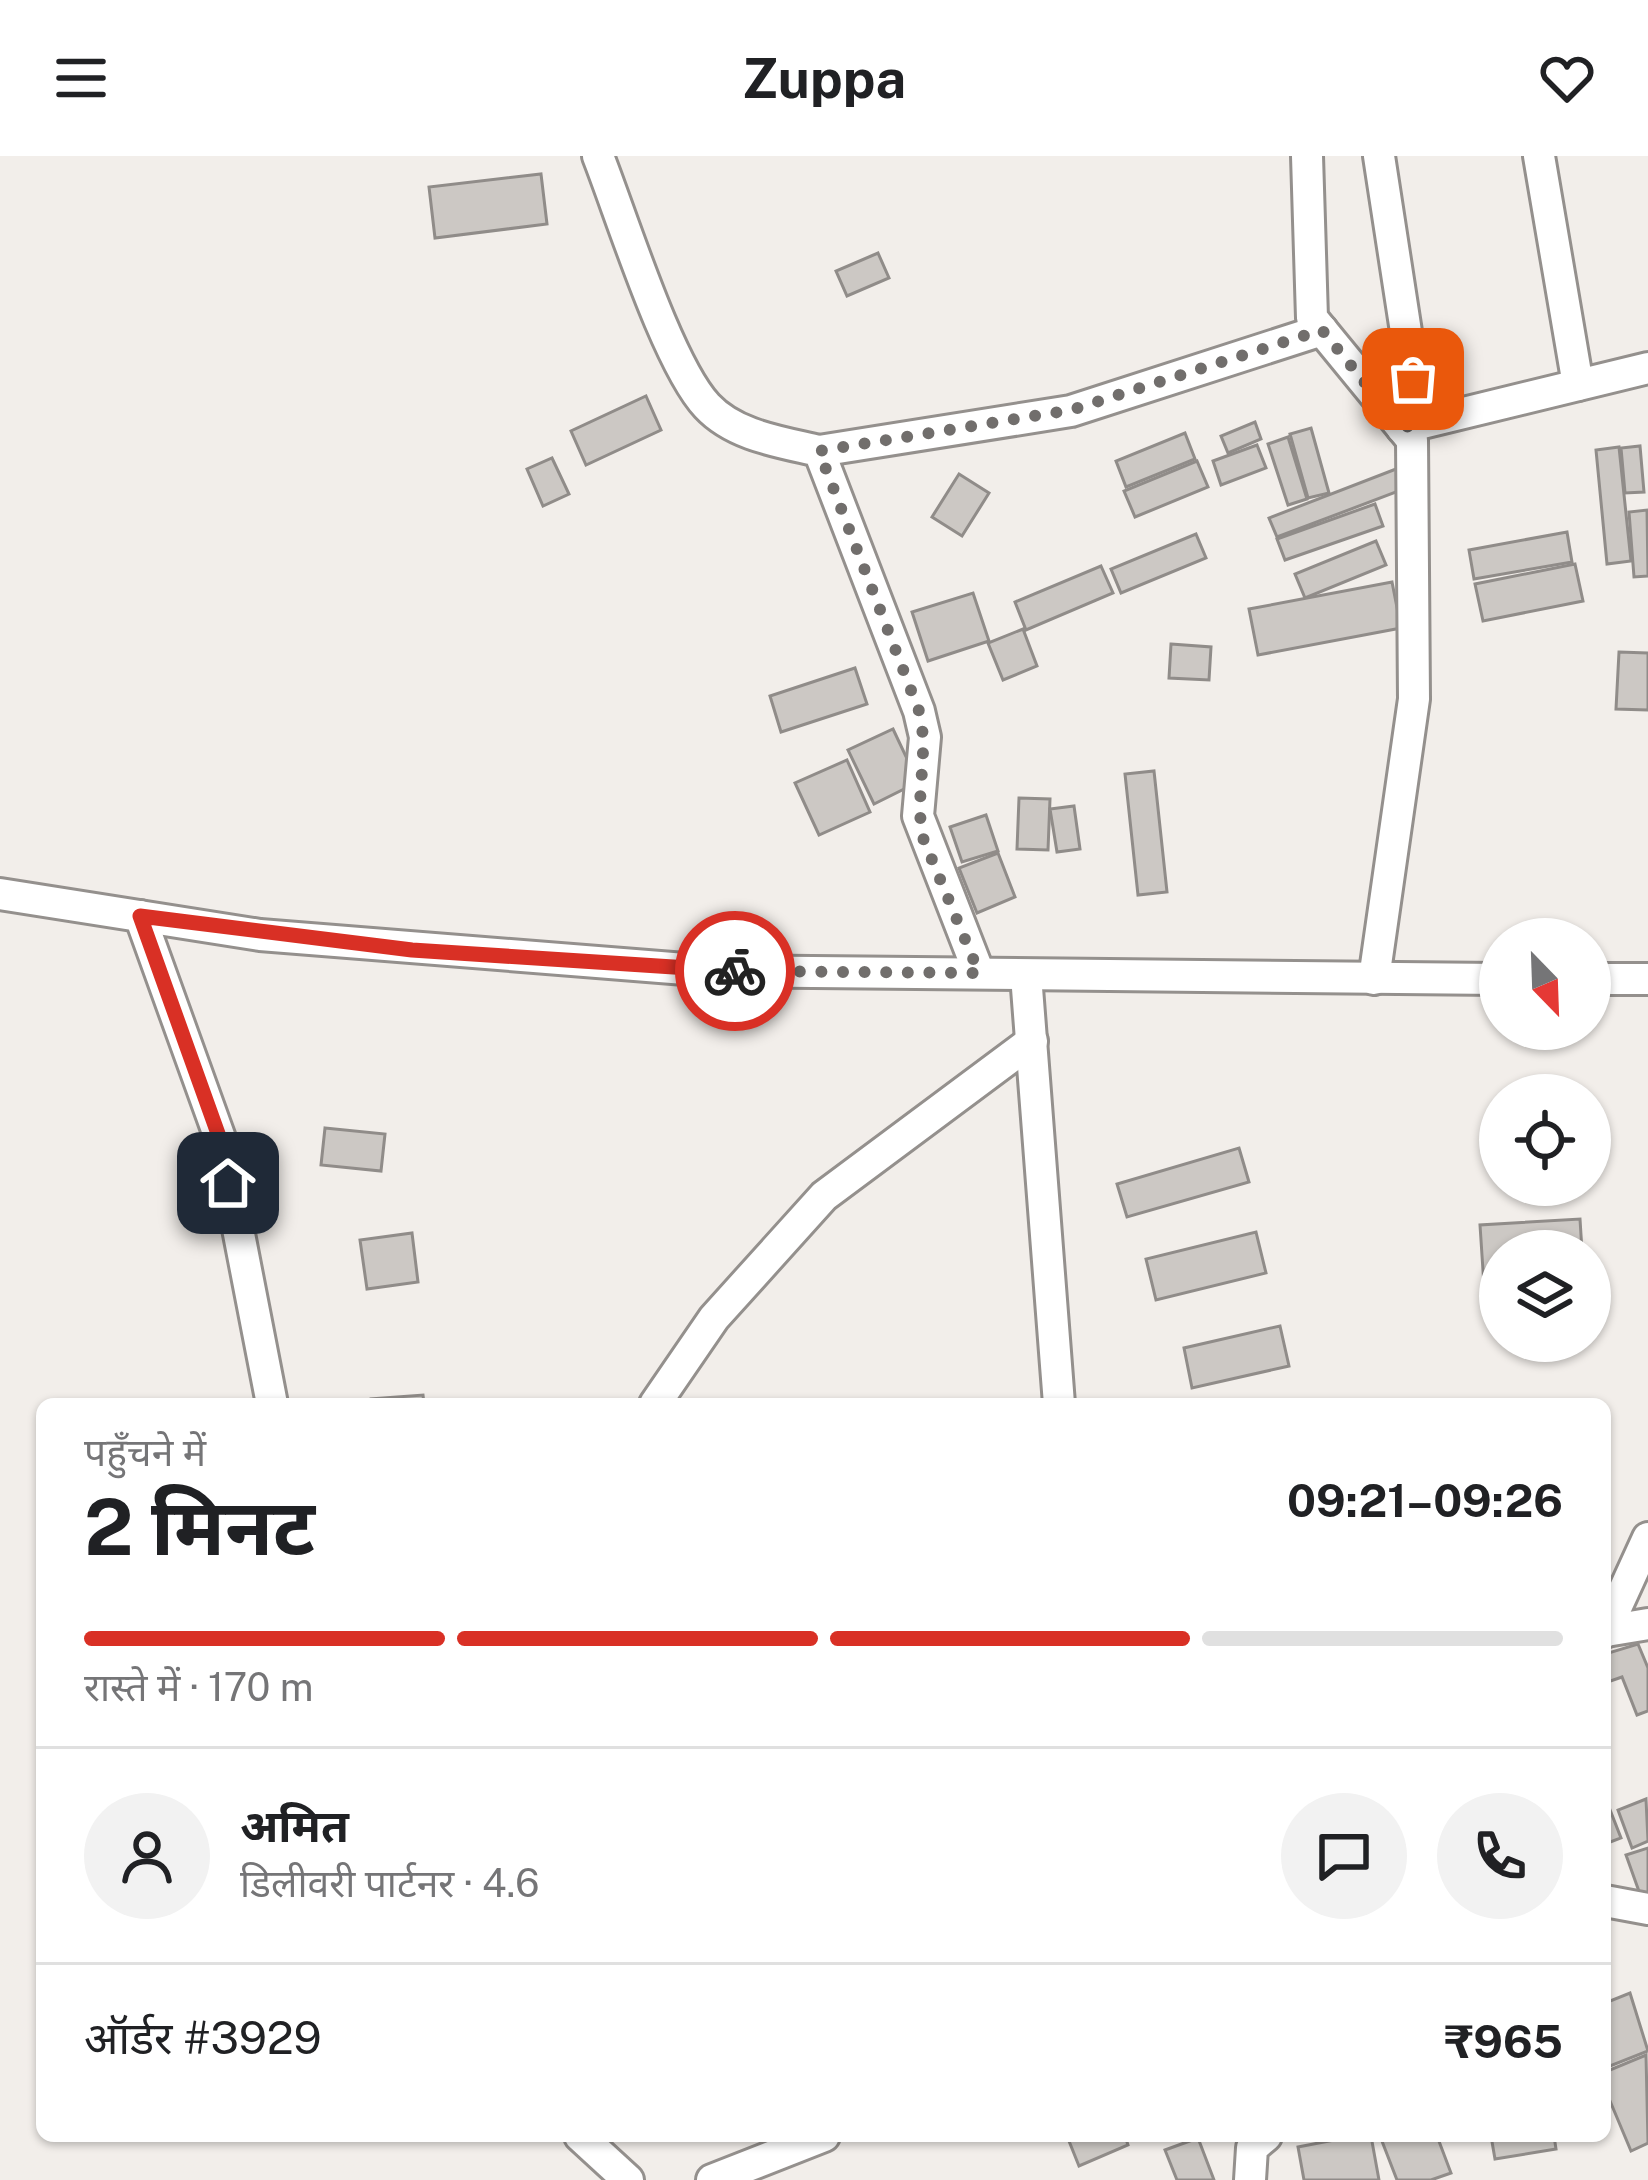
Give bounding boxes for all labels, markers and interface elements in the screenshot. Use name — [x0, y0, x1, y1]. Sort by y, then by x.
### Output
icon: menu — [48, 45, 114, 111]
icon: heart — [1534, 45, 1600, 111]
text: Zuppa — [742, 47, 906, 110]
pin — [1362, 328, 1464, 430]
icon: bag — [1380, 346, 1446, 412]
courier — [675, 911, 795, 1031]
north arrow — [1479, 918, 1611, 1050]
map controls — [1479, 918, 1611, 1362]
icon: bike — [702, 938, 768, 1004]
button: locate — [1479, 1074, 1611, 1206]
pin — [177, 1132, 279, 1234]
icon: home — [195, 1150, 261, 1216]
button: layers — [1479, 1230, 1611, 1362]
text: पहुँचने में — [84, 1429, 206, 1475]
text: 09:21–09:26 — [1287, 1474, 1563, 1527]
text: 2 मिनट — [84, 1481, 315, 1573]
text: रास्ते में · 170 m — [84, 1664, 314, 1710]
button: person — [84, 1793, 210, 1919]
button: chat — [1281, 1793, 1407, 1919]
button: phone — [1437, 1793, 1563, 1919]
text: अमित — [240, 1799, 349, 1852]
text: डिलीवरी पार्टनर · 4.6 — [240, 1860, 539, 1906]
text: ऑर्डर #3929 — [84, 2011, 322, 2064]
text: ₹965 — [1444, 2015, 1563, 2068]

